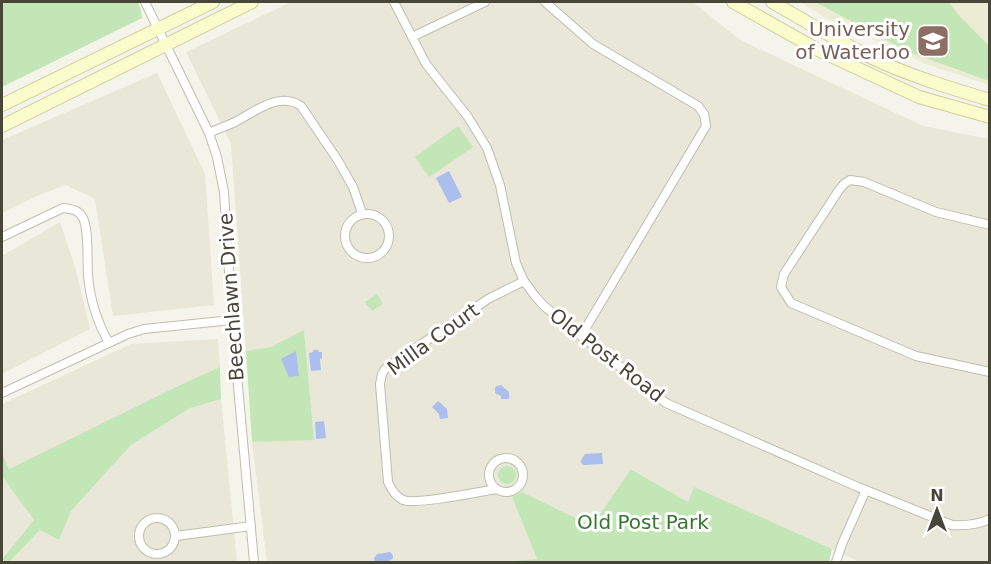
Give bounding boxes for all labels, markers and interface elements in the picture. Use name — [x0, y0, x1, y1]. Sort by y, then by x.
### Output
place label: University of Waterloo — [795, 17, 910, 64]
school or university icon: University of Waterloo — [915, 23, 951, 59]
street label: Beechlawn Drive — [213, 212, 249, 382]
street label: Milla Court — [382, 298, 484, 380]
street label: Old Post Road — [545, 303, 669, 407]
north arrow — [907, 480, 967, 540]
text: N — [930, 486, 944, 505]
park label: Old Post Park — [577, 510, 709, 534]

